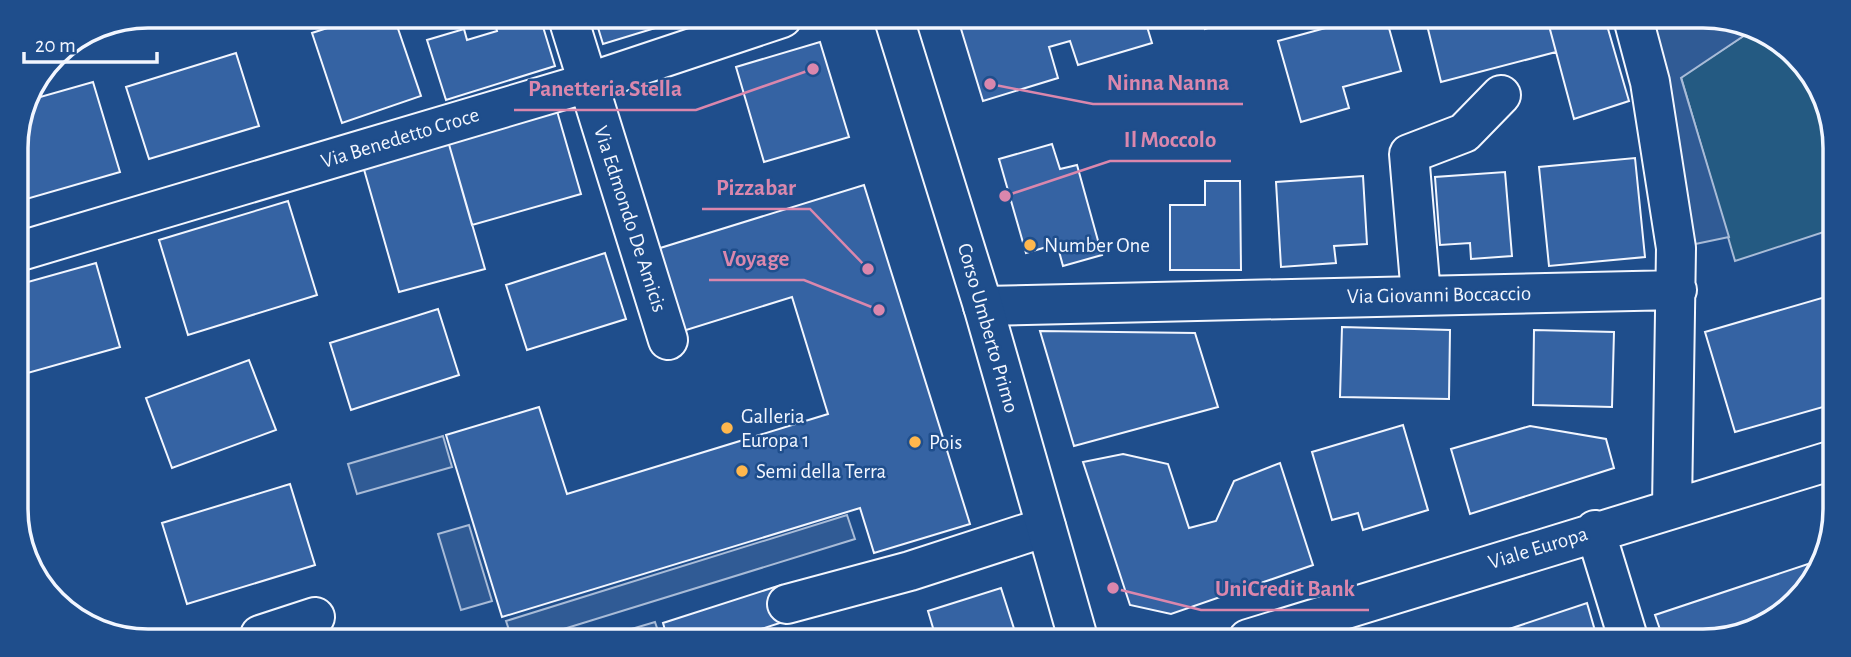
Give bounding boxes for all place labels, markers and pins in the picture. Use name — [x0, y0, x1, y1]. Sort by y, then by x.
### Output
callout: Ninna Nanna — [1093, 60, 1243, 104]
callout: Panetteria Stella — [514, 66, 696, 110]
callout: Il Moccolo — [1110, 117, 1231, 161]
callout: Pizzabar — [702, 165, 810, 209]
place label: Number One — [1044, 235, 1150, 256]
callout: Voyage — [709, 236, 804, 280]
marker: Number One — [1022, 237, 1038, 253]
place label: Galleria Europa 1 — [741, 406, 809, 451]
marker: Galleria Europa 1 — [719, 420, 735, 436]
place label: Pois — [929, 432, 962, 453]
marker: Pois — [907, 434, 923, 450]
place label: Semi della Terra — [756, 461, 887, 482]
marker: Semi della Terra — [734, 463, 750, 479]
callout: UniCredit Bank — [1201, 566, 1369, 610]

